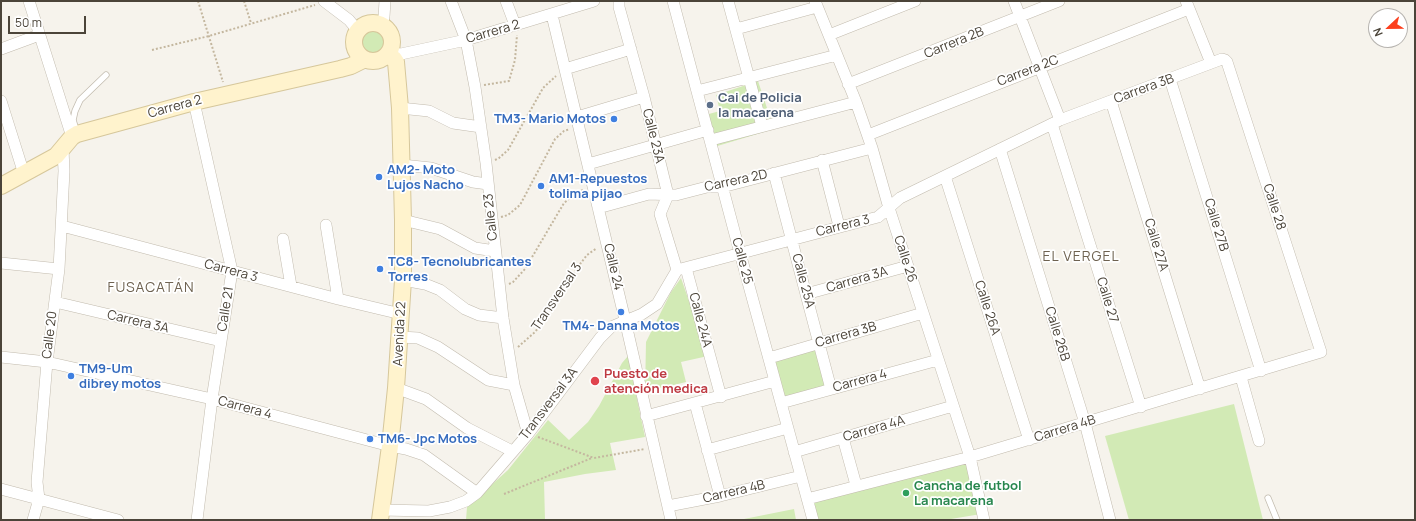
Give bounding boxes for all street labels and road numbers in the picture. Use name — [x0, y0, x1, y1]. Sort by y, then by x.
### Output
street label: Carrera 2 — [464, 17, 522, 47]
street label: Carrera 2B — [922, 24, 986, 62]
street label: Carrera 2C — [995, 52, 1061, 90]
street label: Carrera 3B — [1112, 71, 1176, 107]
street label: Carrera 2 — [146, 92, 204, 122]
street label: Calle 23A — [639, 107, 667, 165]
street label: Carrera 2D — [703, 167, 769, 195]
street label: Calle 28 — [1259, 182, 1289, 232]
street label: Calle 23 — [481, 193, 501, 241]
street label: Calle 27B — [1201, 197, 1231, 253]
street label: Carrera 3 — [815, 212, 871, 240]
street label: Calle 27A — [1141, 217, 1171, 273]
street label: Calle 26 — [890, 234, 920, 284]
street label: Calle 25 — [728, 236, 756, 286]
street label: Calle 24 — [600, 242, 626, 292]
street label: Calle 25A — [788, 252, 818, 310]
street label: Carrera 3 — [203, 256, 259, 286]
street label: Transversal 3 — [529, 260, 585, 334]
street label: Carrera 3A — [825, 264, 889, 296]
street label: Calle 27 — [1093, 275, 1121, 325]
street label: Calle 26A — [971, 279, 1003, 337]
street label: Calle 21 — [215, 285, 237, 333]
street label: Calle 24A — [685, 291, 715, 349]
street label: Avenida 22 — [391, 301, 409, 367]
street label: Calle 26B — [1041, 305, 1073, 363]
street label: Carrera 3A — [106, 307, 170, 337]
street label: Calle 20 — [39, 310, 61, 360]
street label: Carrera 3B — [814, 319, 878, 351]
street label: Transversal 3A — [517, 365, 581, 443]
street label: Carrera 4 — [831, 366, 889, 396]
street label: Carrera 4 — [216, 393, 274, 423]
street label: Carrera 4B — [1032, 412, 1098, 446]
street label: Carrera 4A — [841, 413, 907, 445]
street label: Carrera 4B — [701, 477, 767, 507]

